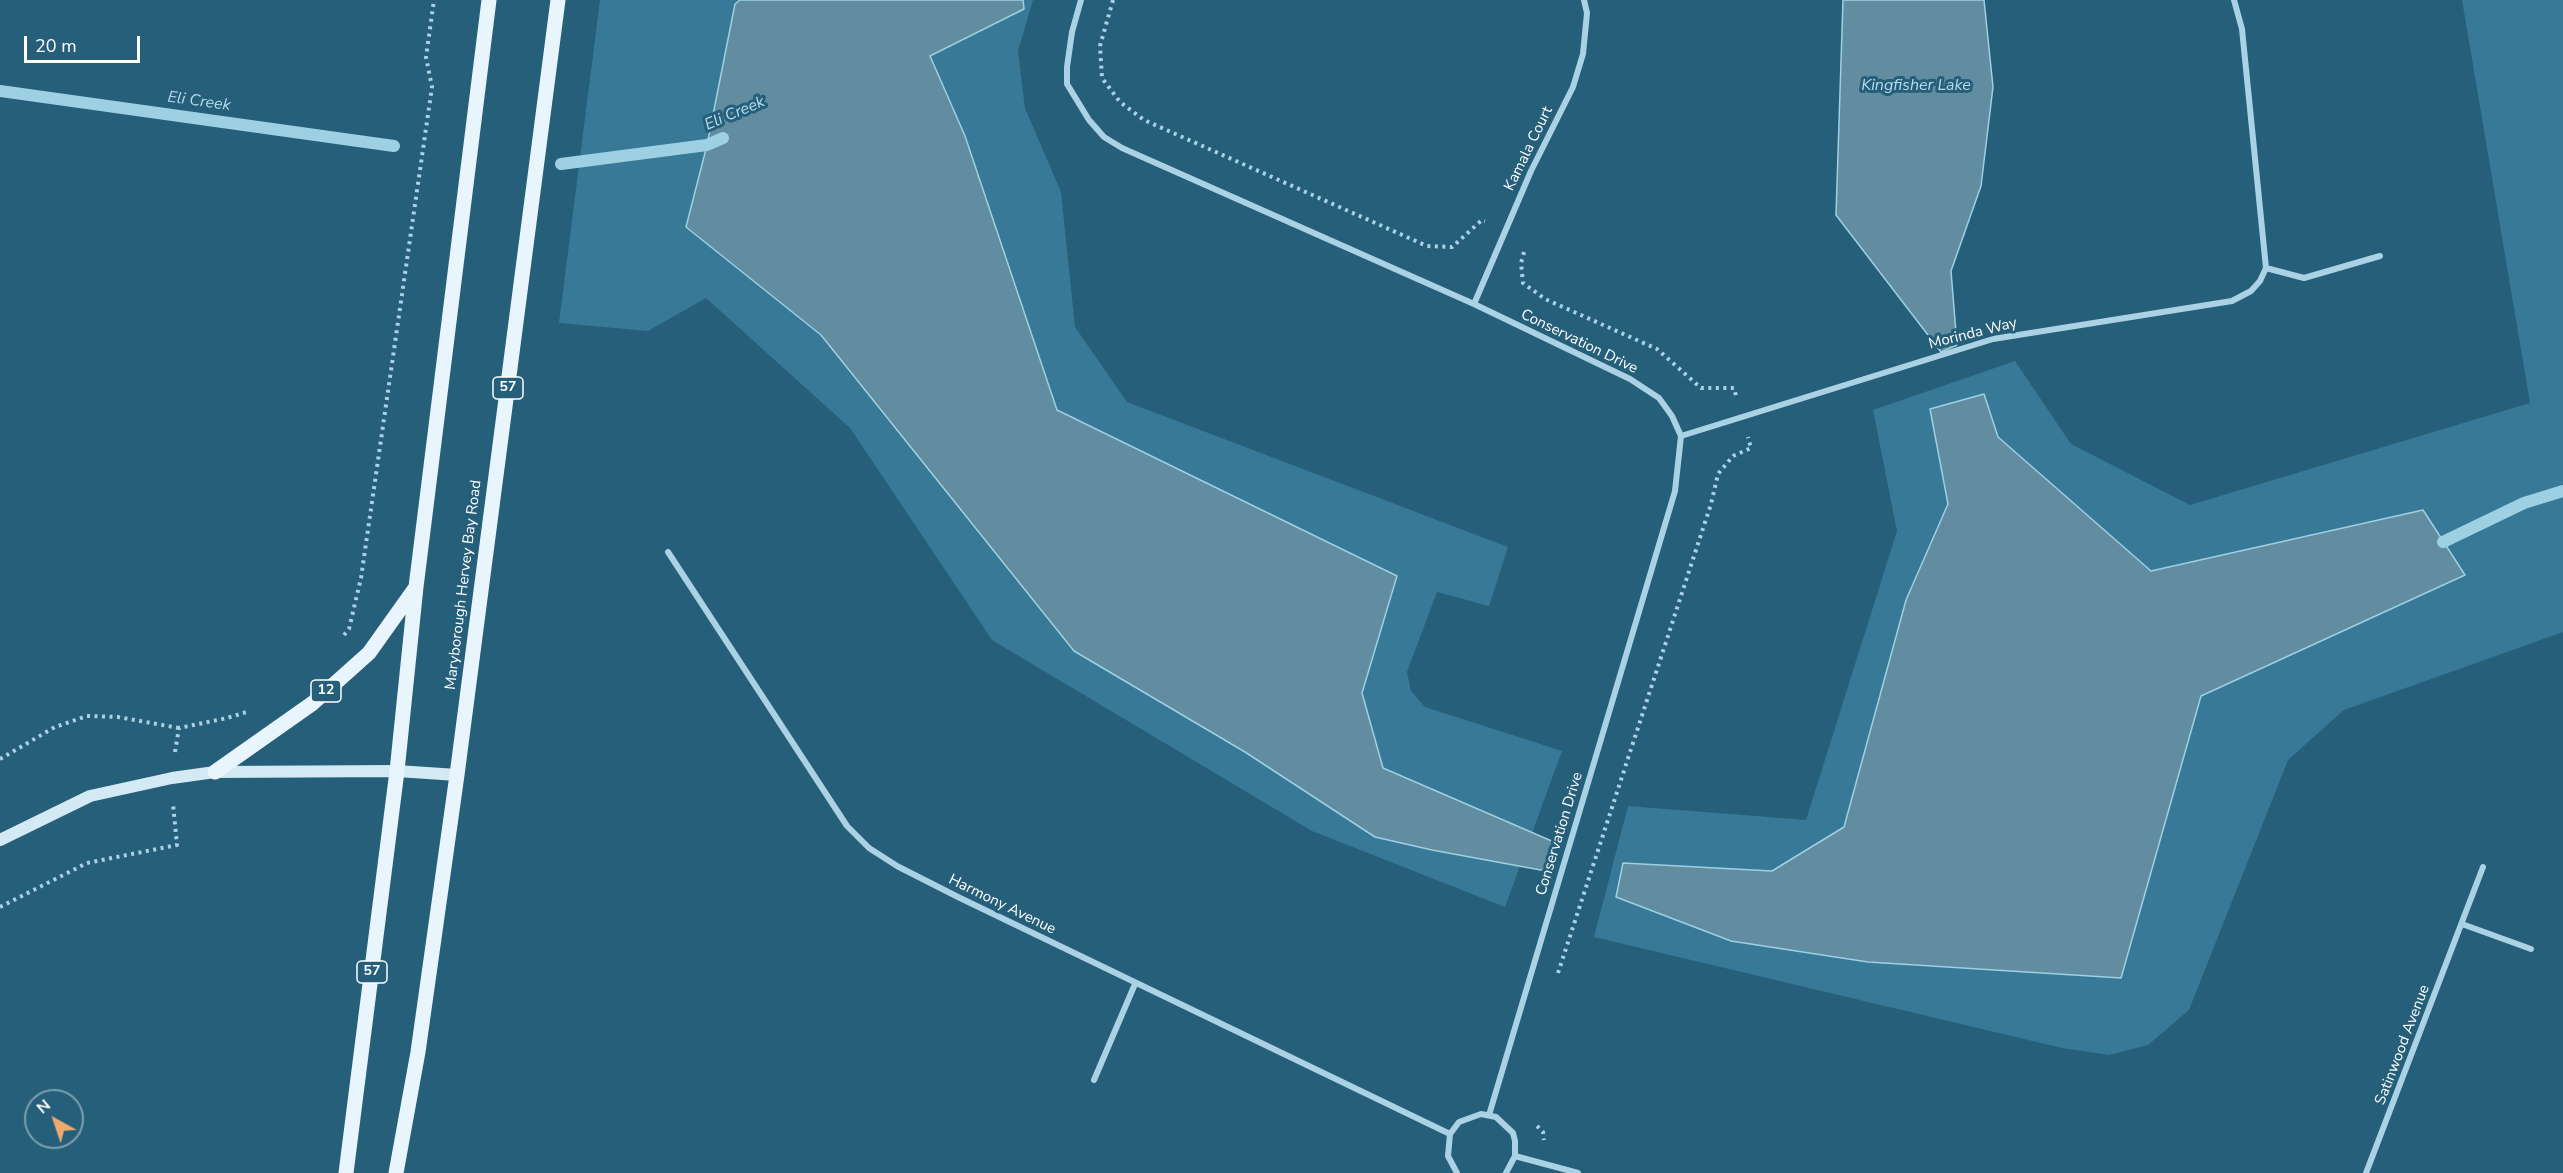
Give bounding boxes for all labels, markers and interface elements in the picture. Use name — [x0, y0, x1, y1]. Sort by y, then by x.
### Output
scale bar — [27, 24, 142, 62]
text: 20 m — [35, 34, 77, 58]
water label: Kingfisher Lake — [1861, 76, 1971, 96]
water label: Eli Creek — [166, 88, 232, 116]
water label: Eli Creek — [702, 93, 768, 135]
street label: Kamala Court — [1501, 104, 1557, 194]
street label: Conservation Drive — [1518, 306, 1640, 378]
street label: Morinda Way — [1927, 314, 2019, 354]
road number: 57 — [493, 377, 523, 399]
street label: Maryborough Hervey Bay Road — [442, 479, 486, 691]
road number: 12 — [311, 680, 341, 702]
street label: Conservation Drive — [1533, 770, 1587, 898]
street label: Harmony Avenue — [945, 871, 1059, 939]
road number: 57 — [357, 961, 387, 983]
street label: Satinwood Avenue — [2372, 982, 2434, 1108]
north arrow — [24, 1089, 84, 1149]
text: N — [32, 1094, 55, 1119]

